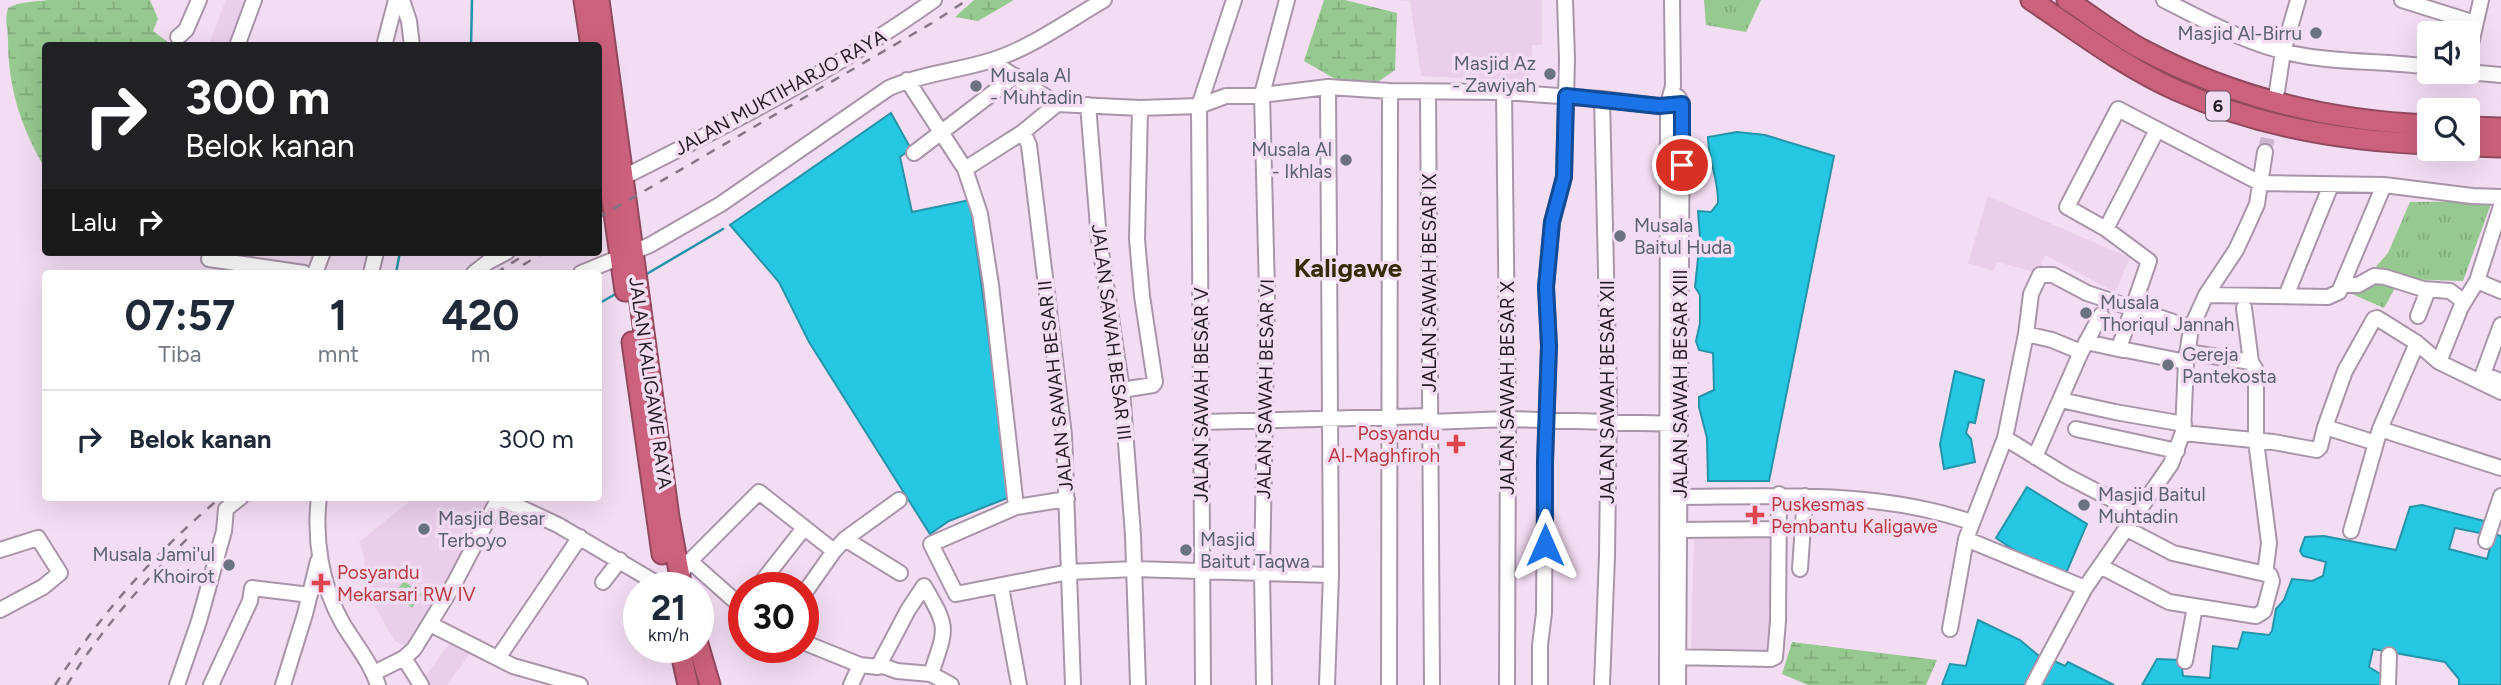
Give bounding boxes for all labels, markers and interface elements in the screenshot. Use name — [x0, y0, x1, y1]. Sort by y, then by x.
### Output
map controls — [2417, 21, 2480, 161]
button: sound — [2417, 21, 2480, 84]
place label: Masjid Al-Birru — [2178, 22, 2302, 45]
street label: JALAN MUKTIHARJO RAYA — [670, 24, 890, 160]
marker: Masjid Al-Birru — [2308, 25, 2324, 41]
place label: Masjid Az - Zawiyah — [1452, 52, 1536, 97]
place label: Musala Al - Muhtadin — [990, 64, 1083, 109]
marker: Masjid Az - Zawiyah — [1542, 66, 1558, 82]
text: 300 m — [185, 67, 330, 126]
icon: right — [70, 70, 161, 161]
marker: Musala Al - Muhtadin — [968, 78, 984, 94]
road number: 6 — [2206, 92, 2230, 120]
button: search — [2417, 98, 2480, 161]
text: Belok kanan — [185, 127, 355, 165]
pin — [1652, 135, 1712, 195]
place label: Musala Al - Ikhlas — [1251, 138, 1332, 183]
icon: arrive — [1663, 146, 1701, 184]
marker: Musala Al - Ikhlas — [1338, 152, 1354, 168]
street label: JALAN SAWAH BESAR IX — [1418, 173, 1441, 392]
icon: right — [131, 203, 169, 241]
text: Lalu — [70, 206, 117, 238]
place label: Musala Baitul Huda — [1634, 214, 1732, 259]
street label: JALAN SAWAH BESAR III — [1087, 223, 1136, 441]
marker: Musala Baitul Huda — [1612, 228, 1628, 244]
district label: Kaligawe — [1294, 252, 1402, 284]
street label: JALAN SAWAH BESAR XIII — [1669, 269, 1692, 499]
street label: JALAN KALIGAWE RAYA — [624, 276, 677, 491]
street label: JALAN SAWAH BESAR II — [1033, 279, 1078, 493]
street label: JALAN SAWAH BESAR VI — [1252, 279, 1279, 499]
street label: JALAN SAWAH BESAR XII — [1596, 280, 1619, 504]
street label: JALAN SAWAH BESAR X — [1496, 281, 1519, 495]
street label: JALAN SAWAH BESAR V — [1190, 287, 1213, 503]
text: 07:57 — [124, 290, 235, 341]
text: 1 — [330, 290, 347, 341]
text: 420 — [441, 290, 520, 341]
place label: Musala Thoriqul Jannah — [2100, 291, 2234, 336]
marker: Musala Thoriqul Jannah — [2078, 305, 2094, 321]
text: Tiba — [158, 340, 202, 368]
text: mnt — [318, 340, 359, 368]
text: m — [471, 340, 490, 368]
place label: Gereja Pantekosta — [2182, 343, 2276, 388]
marker: Gereja Pantekosta — [2160, 357, 2176, 373]
icon: right — [70, 420, 108, 458]
place label: Posyandu Al-Maghfiroh — [1328, 422, 1440, 467]
text: Belok kanan — [129, 423, 272, 455]
text: 300 m — [498, 423, 574, 455]
marker: Posyandu Al-Maghfiroh — [1446, 434, 1466, 454]
place label: Masjid Baitul Muhtadin — [2098, 483, 2206, 528]
place label: Puskesmas Pembantu Kaligawe — [1771, 493, 1938, 538]
marker: Masjid Baitul Muhtadin — [2076, 497, 2092, 513]
marker: Puskesmas Pembantu Kaligawe — [1745, 505, 1765, 525]
place label: Masjid Besar Terboyo — [438, 507, 545, 552]
position arrow — [1508, 508, 1582, 582]
marker: Masjid Besar Terboyo — [416, 521, 432, 537]
place label: Masjid Baitut Taqwa — [1200, 528, 1310, 573]
marker: Masjid Baitut Taqwa — [1178, 542, 1194, 558]
place label: Musala Jami'ul Khoirot — [93, 543, 215, 588]
marker: Musala Jami'ul Khoirot — [221, 557, 237, 573]
place label: Posyandu Mekarsari RW IV — [337, 561, 476, 606]
speed limit sign: 30 — [728, 572, 819, 663]
marker: Posyandu Mekarsari RW IV — [311, 573, 331, 593]
text: 21 — [651, 587, 686, 629]
text: km/h — [648, 624, 689, 646]

